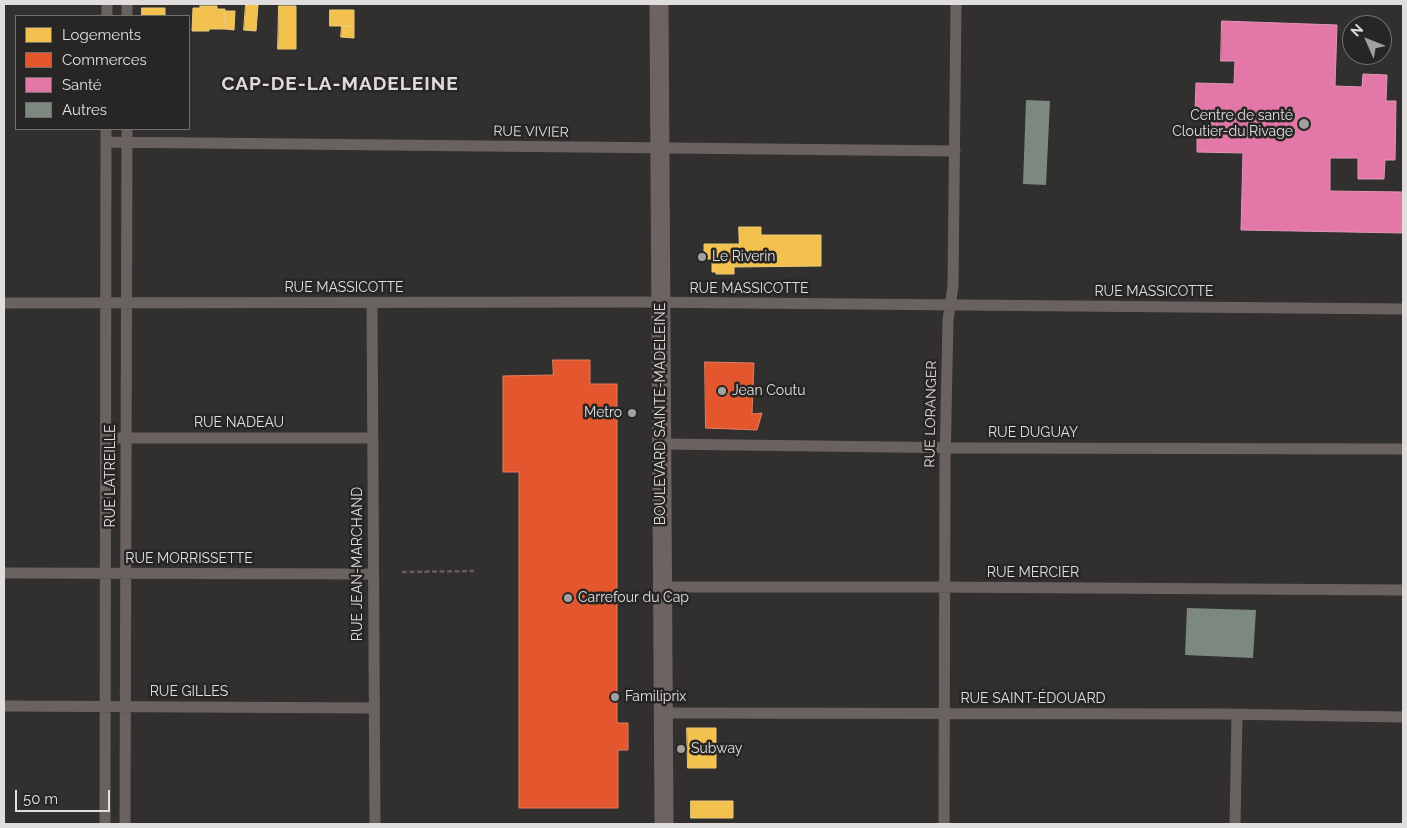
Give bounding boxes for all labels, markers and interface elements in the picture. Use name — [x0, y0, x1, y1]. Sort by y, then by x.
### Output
legend — [15, 15, 190, 130]
north arrow — [1342, 15, 1392, 65]
text: N — [1347, 21, 1366, 40]
text: Logements — [62, 26, 141, 44]
text: Commerces — [62, 51, 147, 69]
district label: CAP-DE-LA-MADELEINE — [219, 73, 461, 95]
text: Santé — [62, 76, 102, 94]
text: Autres — [62, 101, 107, 119]
place label: Centre de santé Cloutier-du Rivage — [1172, 108, 1293, 140]
marker: Centre de santé Cloutier-du Rivage — [1297, 117, 1311, 131]
street label: RUE VIVIER — [493, 123, 569, 141]
place label: Le Riverin — [712, 249, 775, 265]
marker: Le Riverin — [696, 251, 708, 263]
street label: RUE MASSICOTTE — [284, 280, 404, 296]
street label: RUE MASSICOTTE — [689, 281, 809, 297]
street label: RUE MASSICOTTE — [1094, 284, 1214, 300]
street label: BOULEVARD SAINTE-MADELEINE — [653, 303, 669, 525]
street label: RUE LORANGER — [922, 360, 940, 468]
place label: Jean Coutu — [732, 383, 805, 399]
marker: Jean Coutu — [716, 385, 728, 397]
place label: Metro — [584, 405, 622, 421]
marker: Metro — [626, 407, 638, 419]
street label: RUE NADEAU — [194, 415, 284, 431]
street label: RUE LATREILLE — [103, 424, 119, 528]
street label: RUE DUGUAY — [988, 425, 1078, 441]
street label: RUE JEAN-MARCHAND — [350, 487, 366, 641]
street label: RUE MORRISSETTE — [125, 551, 253, 567]
street label: RUE MERCIER — [987, 565, 1079, 581]
place label: Carrefour du Cap — [578, 590, 689, 606]
marker: Carrefour du Cap — [562, 592, 574, 604]
street label: RUE GILLES — [150, 684, 228, 700]
place label: Familiprix — [625, 689, 686, 705]
marker: Familiprix — [609, 691, 621, 703]
street label: RUE SAINT-ÉDOUARD — [960, 691, 1106, 707]
place label: Subway — [691, 741, 742, 757]
marker: Subway — [675, 743, 687, 755]
scale bar — [18, 780, 112, 812]
text: 50 m — [23, 790, 58, 808]

